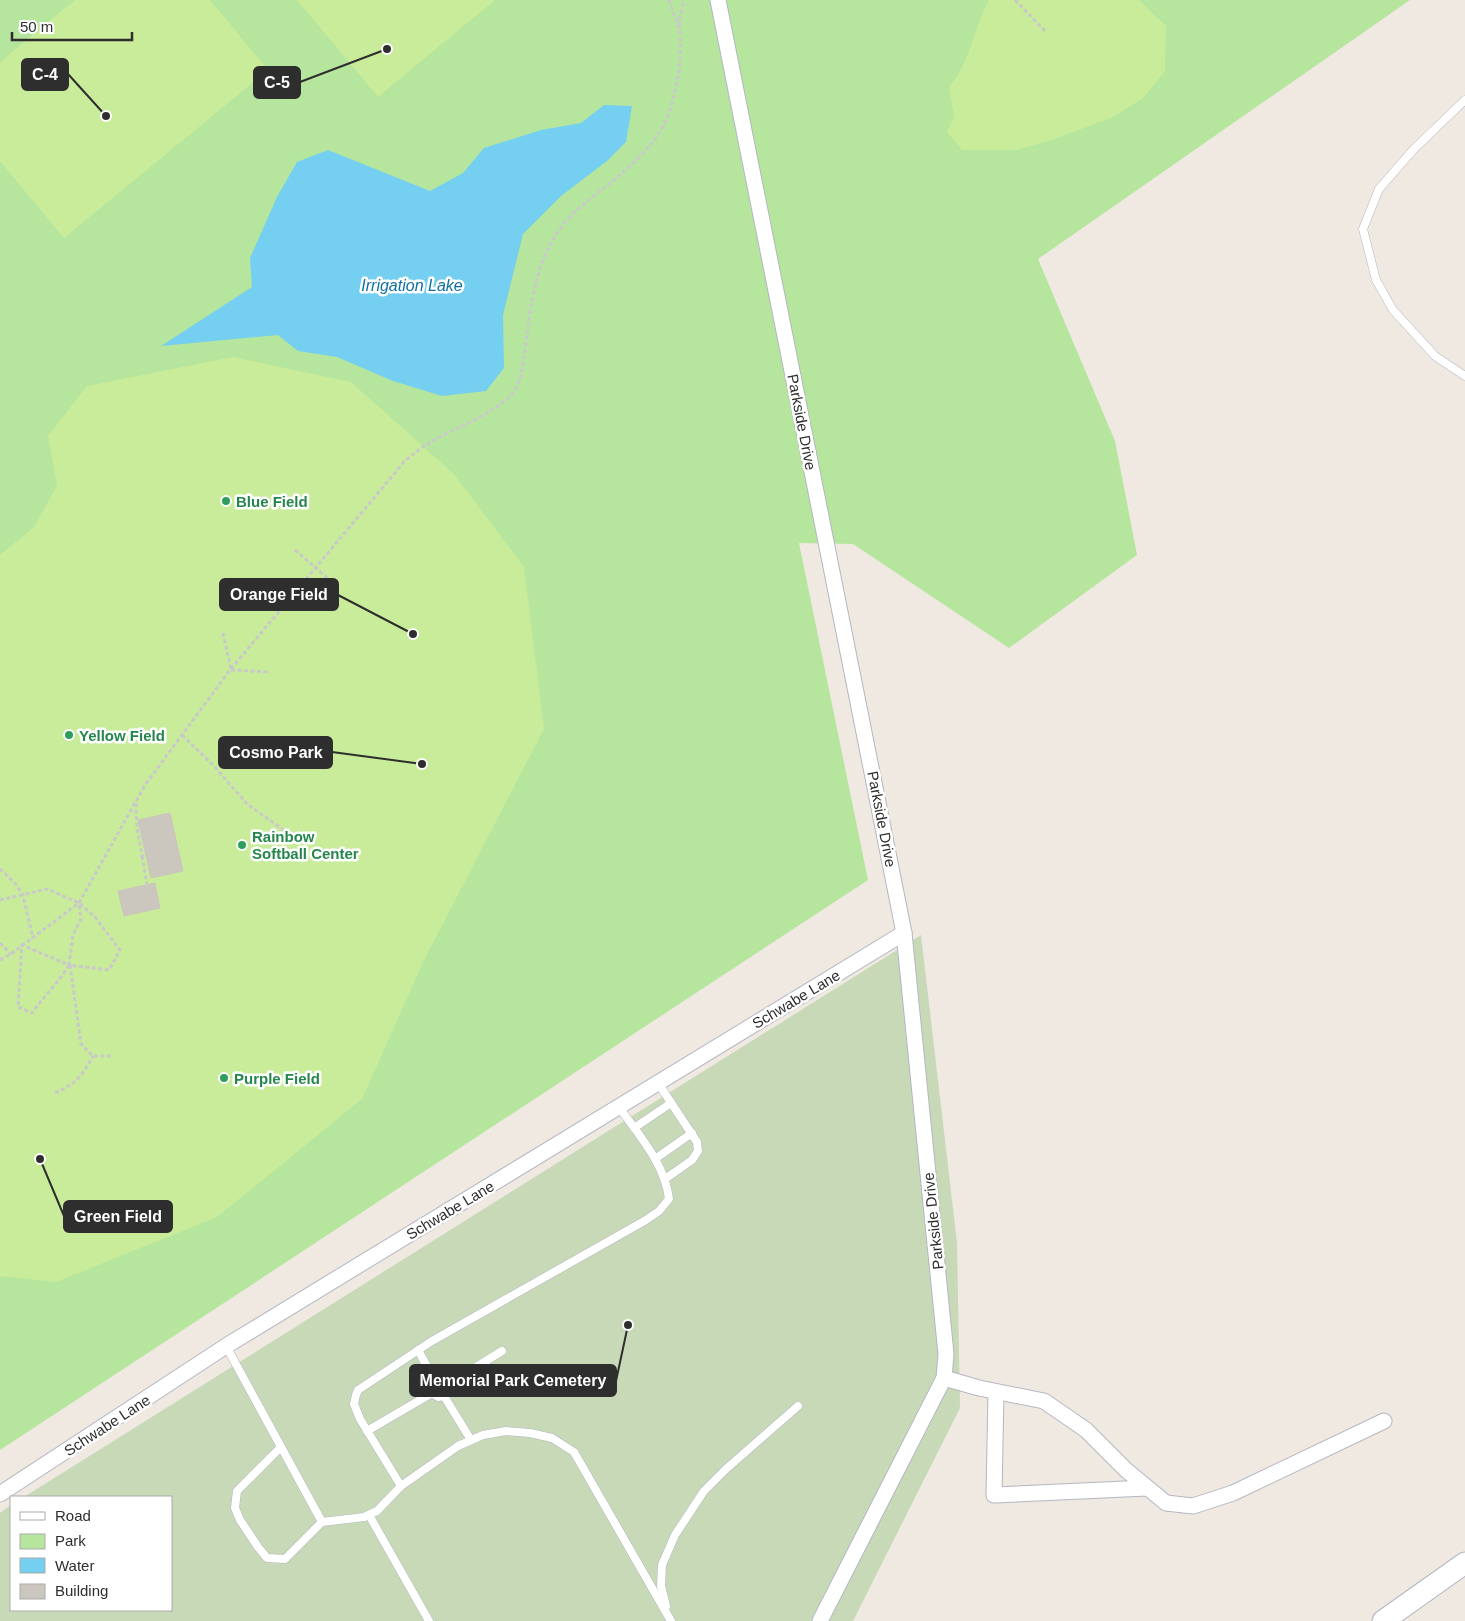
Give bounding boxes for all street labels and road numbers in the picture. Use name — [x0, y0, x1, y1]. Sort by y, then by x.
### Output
street label: Parkside Drive — [784, 373, 820, 471]
street label: Parkside Drive — [864, 770, 900, 868]
street label: Schwabe Lane — [749, 966, 843, 1032]
street label: Parkside Drive — [919, 1172, 947, 1270]
street label: Schwabe Lane — [403, 1177, 497, 1243]
street label: Schwabe Lane — [61, 1391, 153, 1459]

